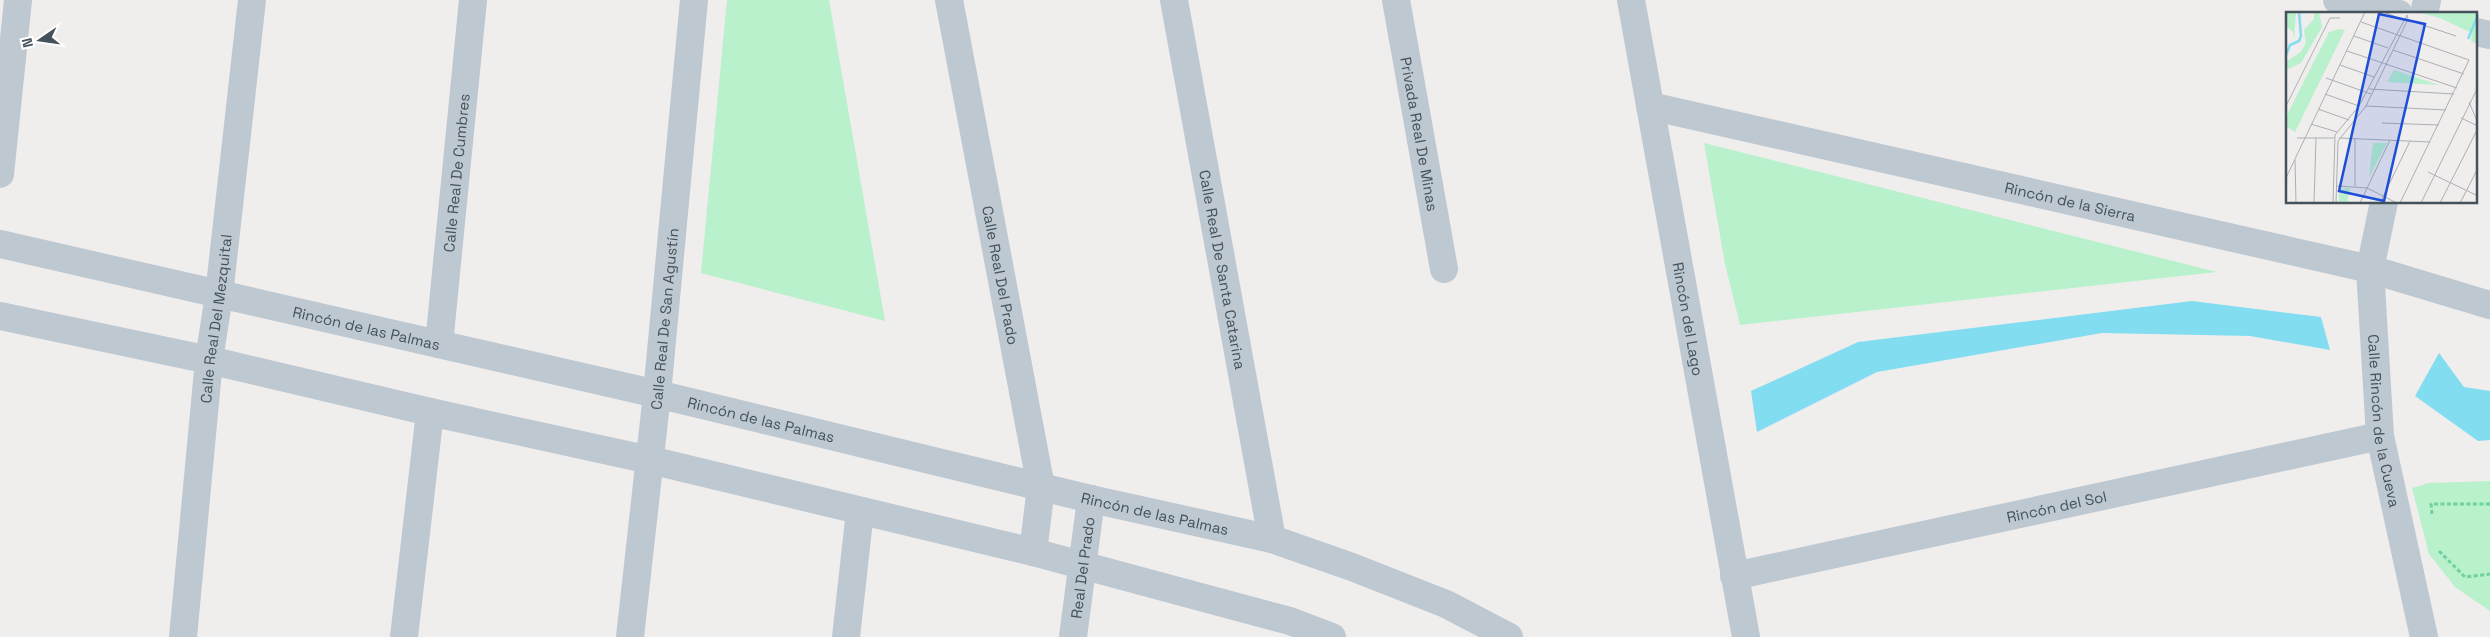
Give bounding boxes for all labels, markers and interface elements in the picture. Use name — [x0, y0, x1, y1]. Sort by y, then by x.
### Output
inset map — [2286, 12, 2478, 204]
north arrow — [15, 15, 65, 65]
text: N — [18, 36, 37, 50]
street label: Privada Real De Minas — [1397, 55, 1443, 213]
street label: Calle Real De Cumbres — [439, 93, 473, 253]
street label: Calle Real De Santa Catarina — [1196, 168, 1251, 371]
street label: Rincón de la Sierra — [2003, 177, 2138, 225]
street label: Calle Real Del Prado — [979, 204, 1023, 346]
street label: Calle Real De San Agustín — [646, 227, 682, 411]
street label: Calle Real Del Mezquital — [195, 233, 235, 404]
street label: Rincón del Lago — [1669, 260, 1708, 377]
street label: Rincón de las Palmas — [291, 302, 442, 354]
street label: Calle Rincón de la Cueva — [2364, 334, 2405, 509]
street label: Rincón de las Palmas — [686, 392, 837, 446]
street label: Rincón del Sol — [2005, 486, 2108, 526]
street label: Rincón de las Palmas — [1079, 487, 1231, 539]
street label: Real Del Prado — [1066, 515, 1098, 620]

